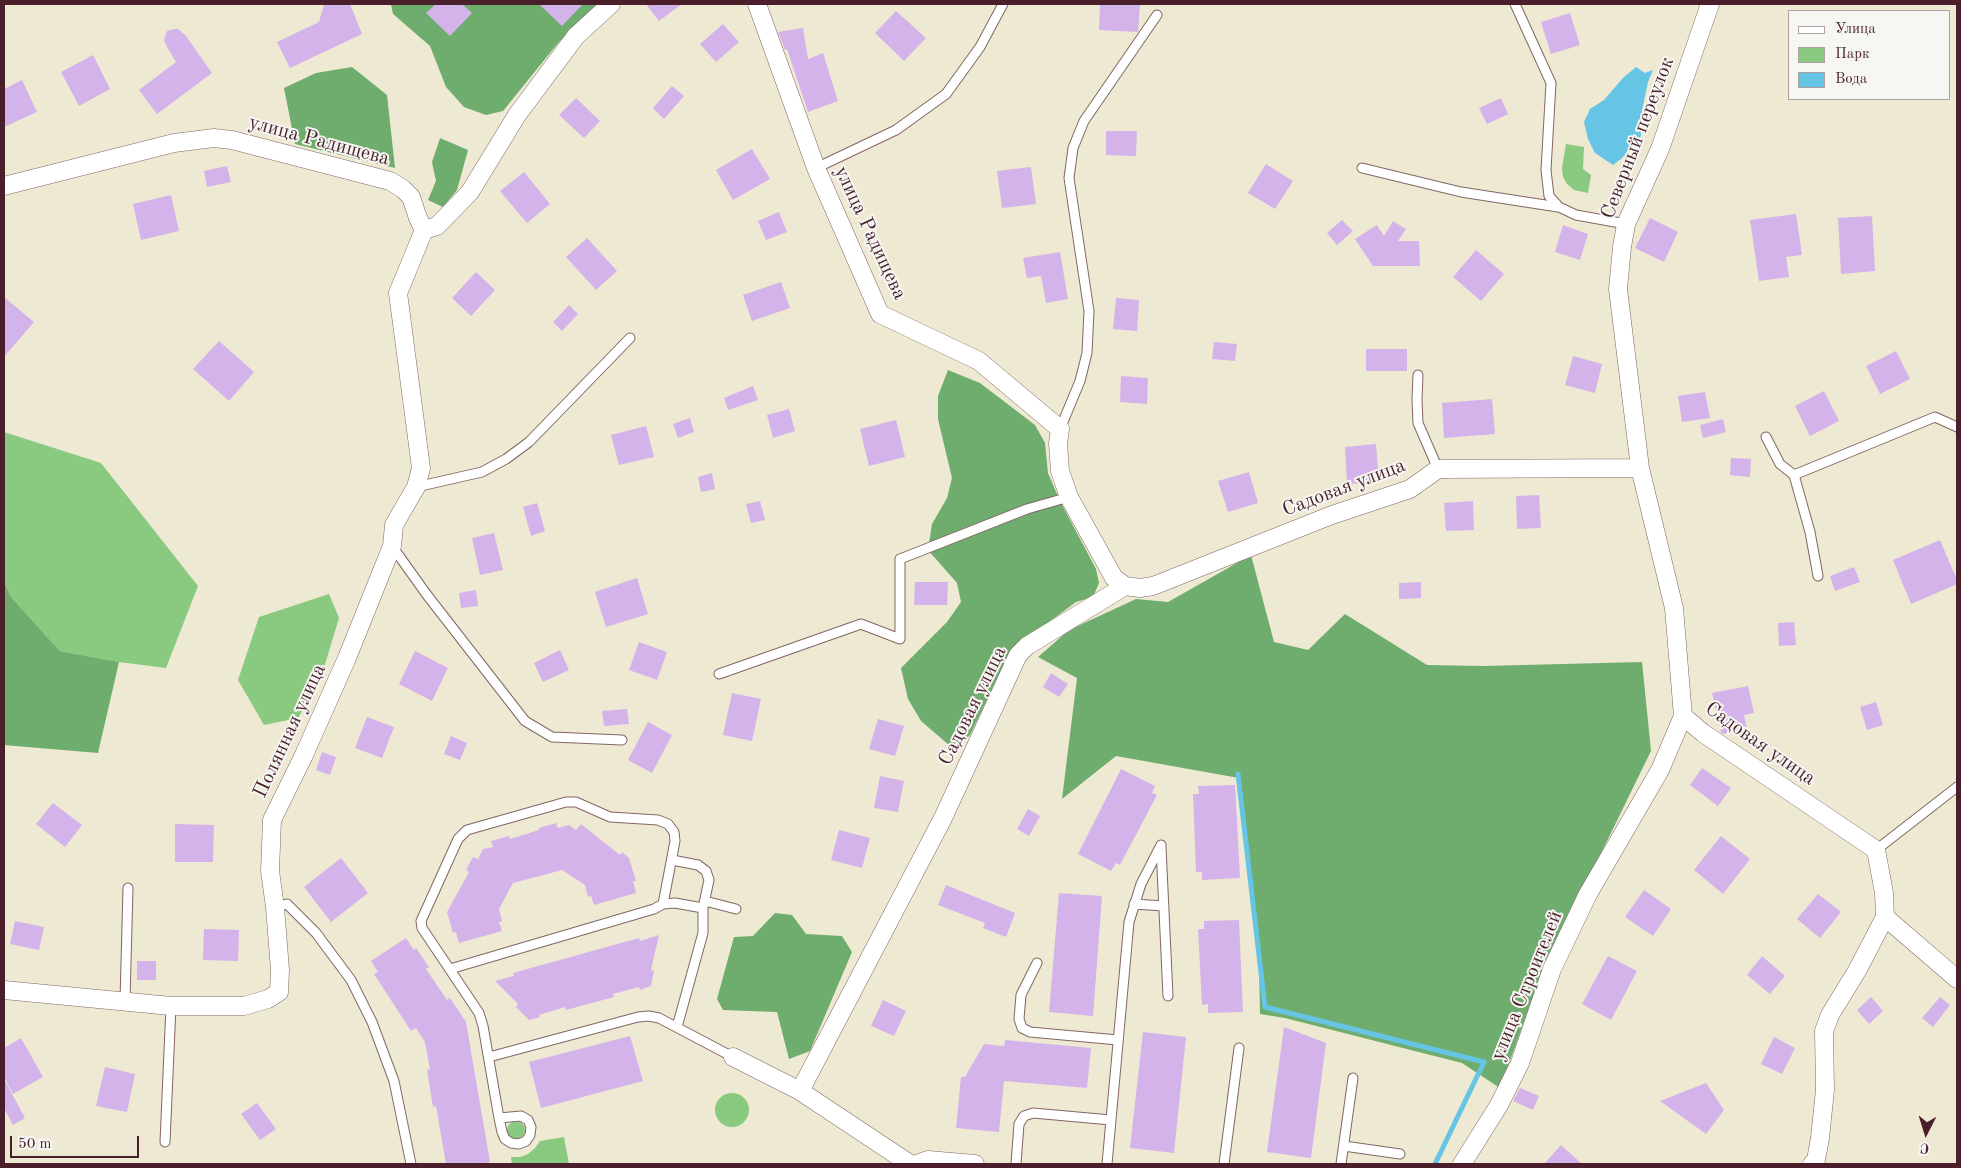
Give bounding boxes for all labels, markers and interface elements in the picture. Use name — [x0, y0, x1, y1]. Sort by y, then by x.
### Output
legend — [1788, 10, 1951, 100]
text: Улица — [1835, 22, 1876, 37]
text: Парк — [1835, 47, 1870, 62]
street label: Северный переулок — [1596, 54, 1680, 222]
text: Вода — [1835, 72, 1867, 87]
street label: улица Радищева — [246, 111, 392, 171]
street label: улица Радищева — [829, 162, 911, 304]
street label: Садовая улица — [1279, 454, 1409, 522]
street label: Садовая улица — [934, 642, 1012, 770]
street label: Полянная улица — [248, 660, 332, 802]
street label: Садовая улица — [1700, 697, 1820, 791]
street label: улица Строителей — [1486, 908, 1568, 1064]
north arrow — [1901, 1108, 1951, 1158]
scale bar — [12, 1126, 141, 1158]
text: 50 m — [18, 1137, 52, 1152]
text: С — [1919, 1141, 1930, 1155]

